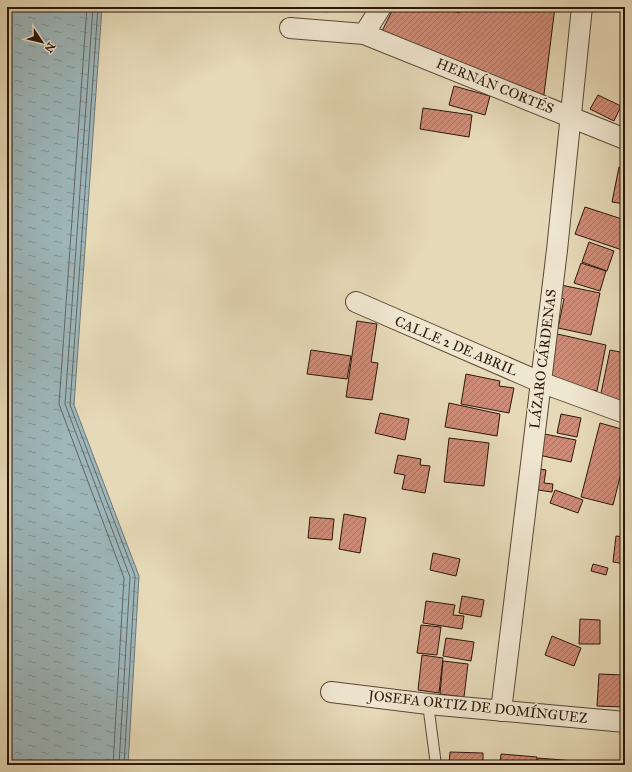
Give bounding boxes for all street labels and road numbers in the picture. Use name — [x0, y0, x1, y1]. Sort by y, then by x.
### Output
street label: HERNÁN CORTÉS — [434, 53, 557, 117]
street label: LÁZARO CÁRDENAS — [524, 288, 560, 430]
street label: CALLE 2 DE ABRIL — [392, 313, 520, 380]
street label: JOSEFA ORTIZ DE DOMÍNGUEZ — [365, 685, 589, 728]

